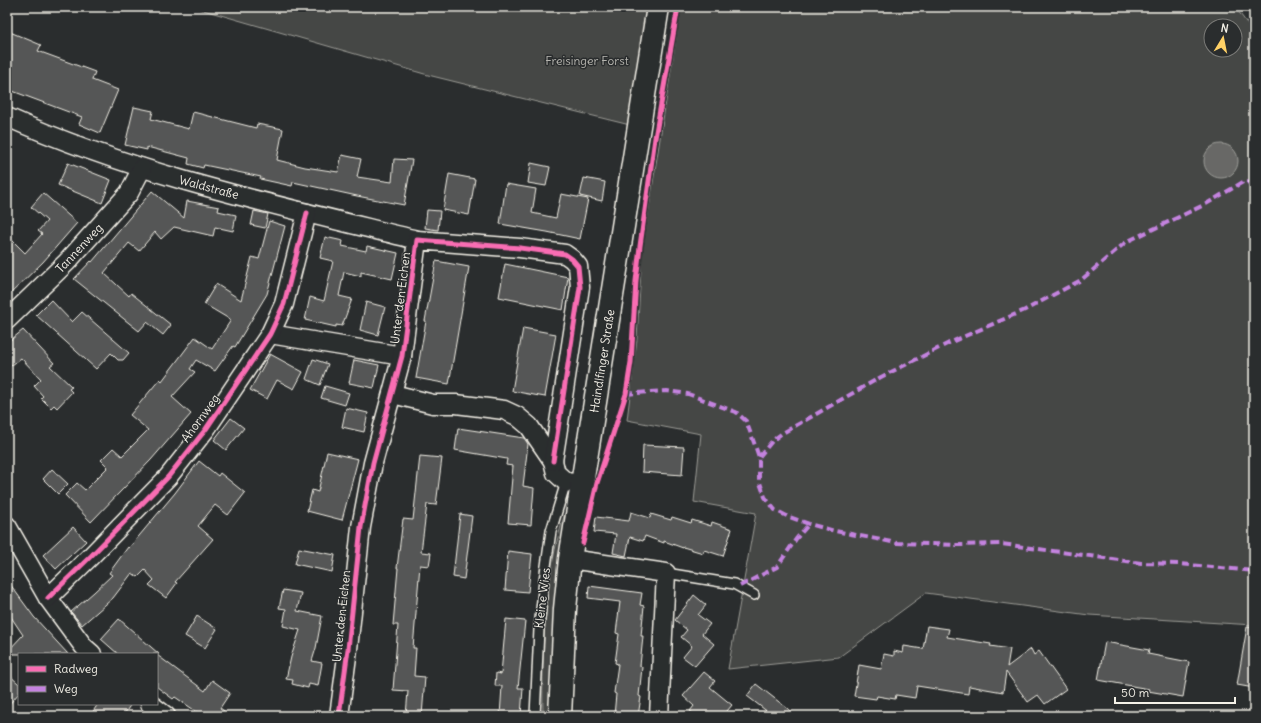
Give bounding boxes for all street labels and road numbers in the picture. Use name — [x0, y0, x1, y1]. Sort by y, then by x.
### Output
street label: Waldstraße — [177, 172, 241, 202]
street label: Tannenweg — [52, 220, 106, 276]
street label: Unter den Eichen — [387, 251, 413, 345]
street label: Haindlfinger Straße — [586, 308, 618, 414]
street label: Ahornweg — [178, 391, 222, 445]
street label: Kleine Wies — [531, 567, 553, 629]
street label: Unter den Eichen — [329, 569, 353, 663]

